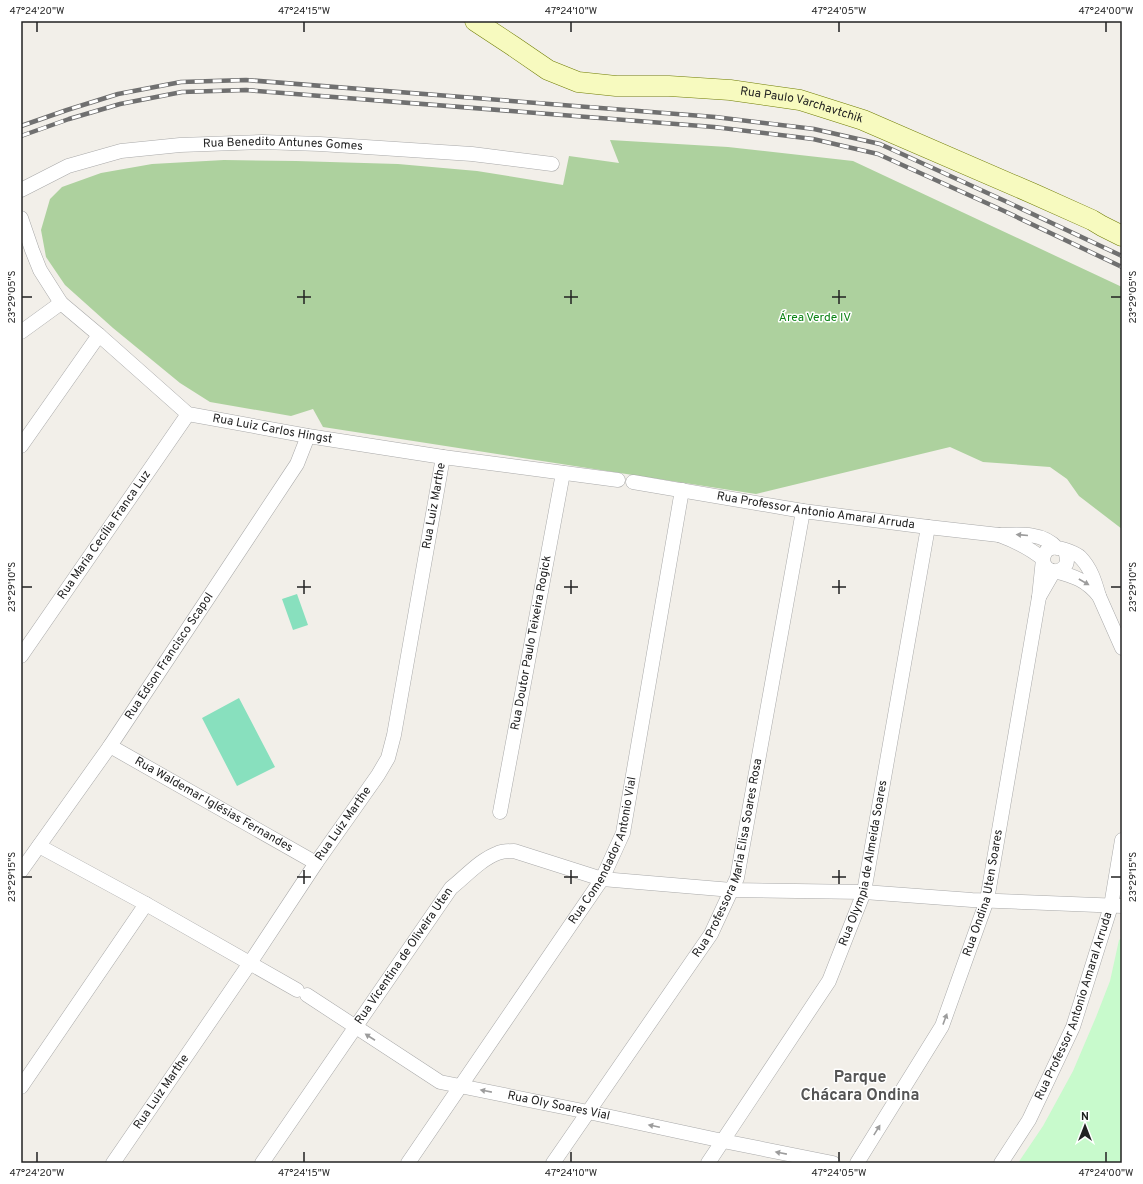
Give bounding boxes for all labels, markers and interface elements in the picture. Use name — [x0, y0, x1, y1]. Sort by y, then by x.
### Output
text: 47°24'20"W — [10, 5, 64, 18]
text: 47°24'15"W — [278, 5, 330, 18]
text: 47°24'10"W — [545, 5, 597, 18]
text: 47°24'05"W — [812, 5, 866, 18]
text: 47°24'00"W — [1079, 5, 1133, 18]
street label: Rua Paulo Varchavtchik — [739, 84, 865, 128]
street label: Rua Benedito Antunes Gomes — [202, 134, 363, 155]
text: 23°29'05"S — [6, 270, 19, 324]
text: 23°29'05"S — [1127, 270, 1140, 324]
park label: Área Verde IV — [779, 310, 851, 326]
street label: Rua Luiz Carlos Hingst — [211, 411, 334, 448]
street label: Rua Luiz Marthe — [419, 461, 450, 550]
street label: Rua Maria Cecília Franca Luz — [54, 467, 155, 603]
street label: Rua Professor Antonio Amaral Arruda — [715, 488, 916, 533]
one-way arrow — [1016, 531, 1028, 538]
street label: Rua Doutor Paulo Teixeira Rogick — [507, 554, 556, 732]
text: 23°29'10"S — [6, 562, 19, 612]
text: 23°29'10"S — [1127, 562, 1140, 612]
one-way arrow — [1078, 578, 1090, 585]
street label: Rua Edson Francisco Scapol — [122, 590, 217, 723]
street label: Rua Waldemar Iglésias Fernandes — [131, 753, 296, 856]
street label: Rua Professora Maria Elisa Soares Rosa — [689, 757, 766, 961]
street label: Rua Comendador Antonio Vial — [565, 776, 641, 928]
street label: Rua Olympia de Almeida Soares — [835, 779, 891, 949]
street label: Rua Luiz Marthe — [312, 784, 375, 864]
street label: Rua Ondina Uten Soares — [959, 828, 1007, 959]
text: 23°29'15"S — [6, 852, 19, 902]
text: 23°29'15"S — [1127, 852, 1140, 902]
street label: Rua Vicentina de Oliveira Uten — [351, 884, 457, 1028]
street label: Rua Professor Antonio Amaral Arruda — [1031, 910, 1117, 1103]
one-way arrow — [942, 1012, 948, 1024]
one-way arrow — [365, 1033, 375, 1041]
street label: Rua Luiz Marthe — [130, 1051, 193, 1133]
district label: Parque Chácara Ondina — [801, 1068, 919, 1106]
one-way arrow — [480, 1088, 492, 1094]
street label: Rua Oly Soares Vial — [506, 1088, 611, 1124]
north arrow — [1065, 1106, 1105, 1146]
text: N — [1081, 1110, 1089, 1124]
one-way arrow — [648, 1123, 660, 1129]
one-way arrow — [874, 1124, 881, 1136]
one-way arrow — [775, 1149, 787, 1155]
text: 47°24'20"W — [10, 1167, 64, 1180]
text: 47°24'15"W — [278, 1167, 330, 1180]
text: 47°24'10"W — [545, 1167, 597, 1180]
text: 47°24'05"W — [812, 1167, 866, 1180]
text: 47°24'00"W — [1079, 1167, 1133, 1180]

